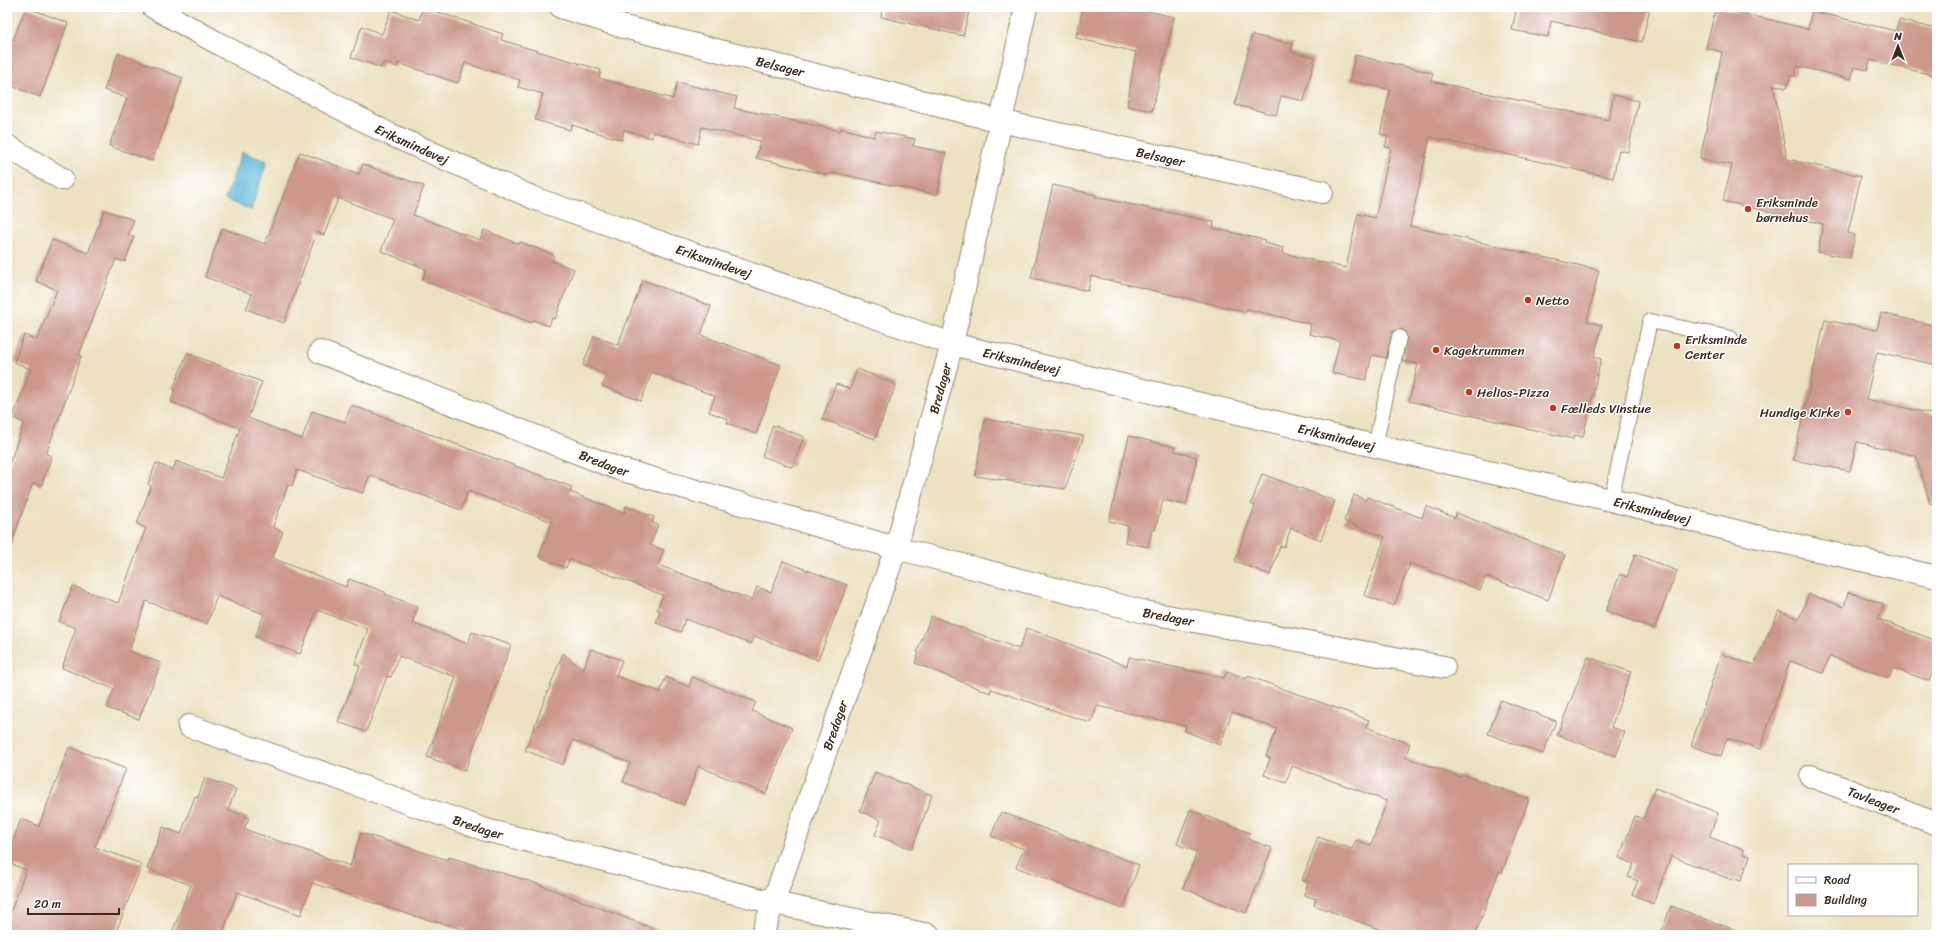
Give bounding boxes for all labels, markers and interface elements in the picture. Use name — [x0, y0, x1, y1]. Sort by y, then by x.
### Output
north arrow — [1878, 26, 1918, 66]
text: N — [1893, 27, 1902, 46]
street label: Belsager — [753, 49, 807, 84]
street label: Eriksmindevej — [370, 118, 453, 171]
street label: Belsager — [1134, 140, 1188, 174]
place label: Eriksminde børnehus — [1756, 191, 1818, 229]
marker: Eriksminde børnehus — [1743, 204, 1753, 214]
street label: Eriksmindevej — [672, 238, 755, 286]
place label: Netto — [1536, 289, 1569, 312]
marker: Netto — [1523, 295, 1533, 305]
place label: Eriksminde Center — [1685, 328, 1747, 366]
place label: Kagekrummen — [1444, 339, 1525, 362]
street label: Eriksmindevej — [980, 341, 1063, 382]
marker: Eriksminde Center — [1672, 341, 1682, 351]
marker: Kagekrummen — [1431, 345, 1441, 355]
street label: Bredager — [922, 360, 958, 417]
place label: Helios-Pizza — [1477, 381, 1549, 404]
marker: Helios-Pizza — [1464, 387, 1474, 397]
place label: Fælleds Vinstue — [1561, 397, 1652, 420]
place label: Hundige Kirke — [1760, 401, 1840, 424]
marker: Fælleds Vinstue — [1548, 403, 1558, 413]
marker: Hundige Kirke — [1843, 407, 1853, 417]
street label: Eriksmindevej — [1295, 417, 1378, 458]
street label: Bredager — [576, 443, 632, 483]
street label: Eriksmindevej — [1611, 490, 1694, 532]
street label: Bredager — [1141, 601, 1197, 633]
street label: Bredager — [816, 697, 855, 754]
street label: Tavleager — [1844, 780, 1903, 821]
street label: Bredager — [449, 808, 506, 846]
legend — [1788, 864, 1918, 916]
text: Road — [1824, 869, 1851, 891]
text: Building — [1824, 889, 1867, 911]
scale bar — [28, 890, 119, 916]
text: 20 m — [34, 893, 61, 915]

